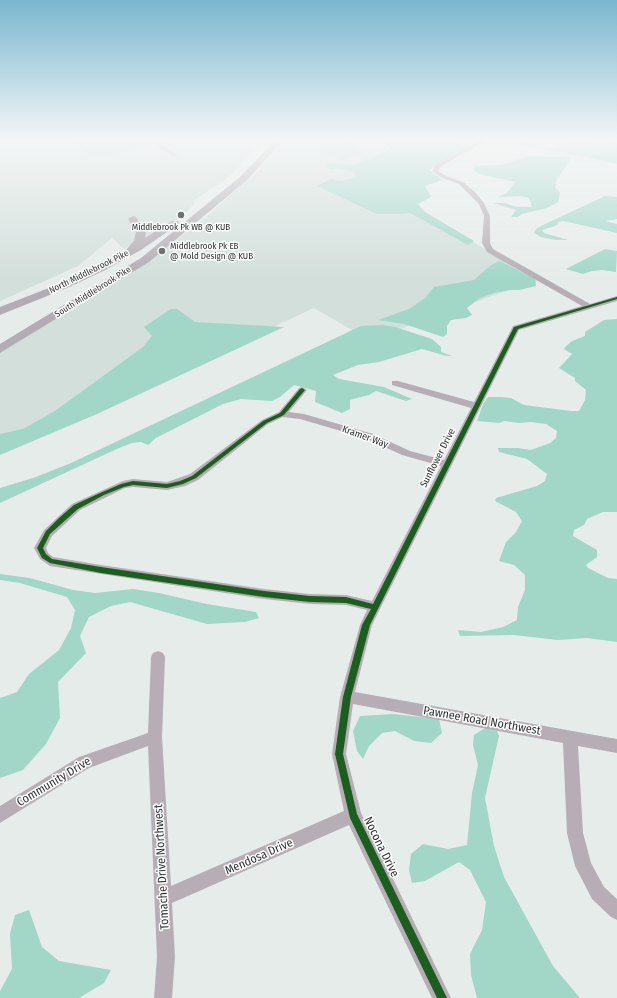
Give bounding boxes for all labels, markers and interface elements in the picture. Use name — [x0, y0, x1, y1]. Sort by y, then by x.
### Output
marker: Middlebrook Pk WB @ KUB — [176, 210, 186, 220]
place label: Middlebrook Pk WB @ KUB — [132, 222, 230, 232]
place label: Middlebrook Pk EB @ Mold Design @ KUB — [170, 241, 253, 262]
marker: Middlebrook Pk EB @ Mold Design @ KUB — [157, 246, 167, 256]
street label: North Middlebrook Pike — [47, 248, 131, 296]
street label: South Middlebrook Pike — [53, 264, 133, 320]
street label: Kramer Way — [340, 423, 390, 451]
street label: Sunflower Drive — [418, 426, 458, 490]
street label: Pawnee Road Northwest — [422, 704, 542, 738]
street label: Community Drive — [14, 754, 94, 810]
street label: Tomache Drive Northwest — [152, 804, 172, 930]
street label: Nocona Drive — [360, 815, 402, 879]
street label: Mendosa Drive — [223, 836, 295, 878]

